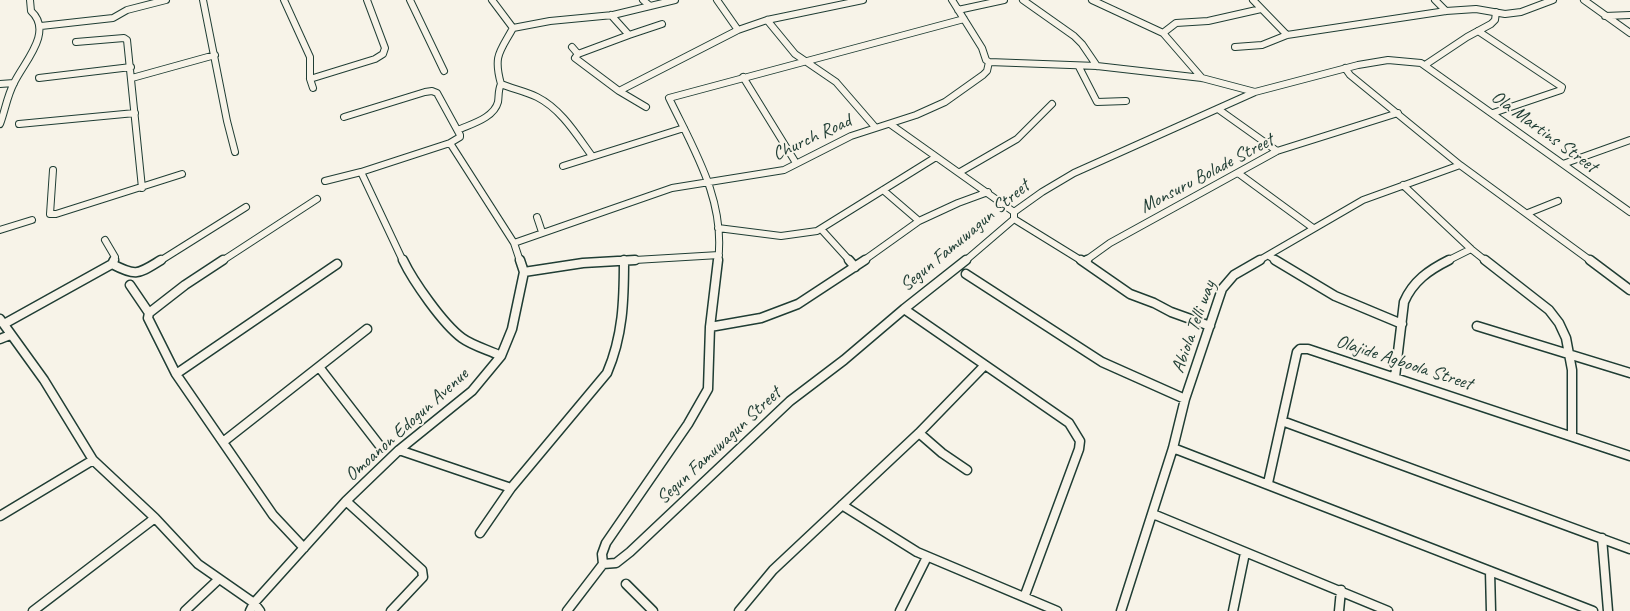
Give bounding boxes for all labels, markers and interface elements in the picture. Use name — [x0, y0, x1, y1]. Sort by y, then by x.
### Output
street label: Ola Martins Street — [1486, 86, 1602, 178]
street label: Church Road — [769, 110, 855, 166]
street label: Monsuru Bolade Street — [1136, 129, 1278, 219]
street label: Segun Famuwagun Street — [896, 175, 1034, 297]
street label: Abiola Telli way — [1167, 278, 1221, 376]
street label: Olajide Agboola Street — [1333, 330, 1475, 396]
street label: Omoanon Edogun Avenue — [341, 364, 473, 486]
street label: Segun Famuwagun Street — [652, 382, 786, 510]

